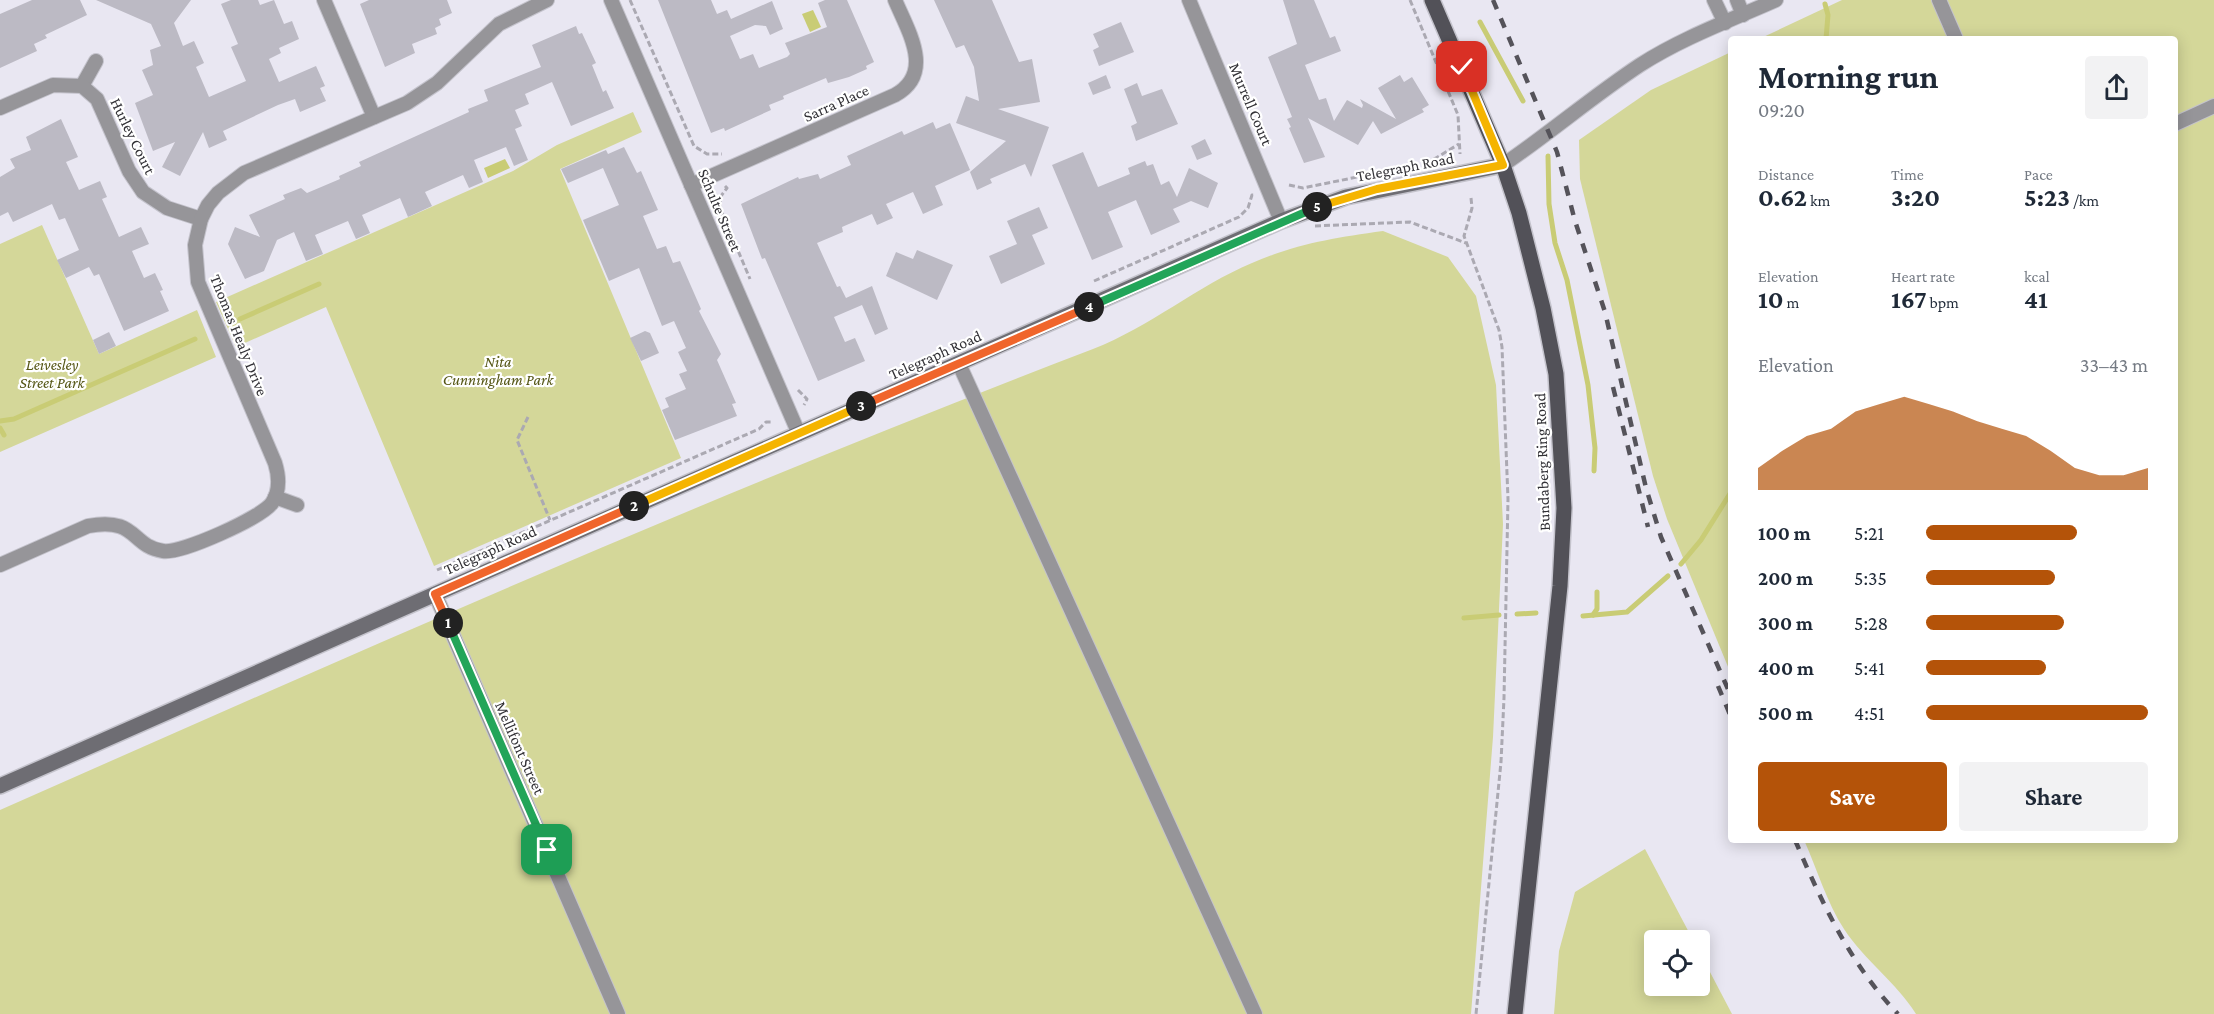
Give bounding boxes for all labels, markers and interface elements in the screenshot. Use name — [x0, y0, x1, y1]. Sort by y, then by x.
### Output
pin — [1436, 41, 1487, 92]
icon: check — [1445, 50, 1478, 83]
button: share — [2085, 56, 2148, 119]
text: Morning run — [1758, 58, 1939, 95]
street label: Murrell Court — [1226, 60, 1276, 148]
street label: Sarra Place — [801, 81, 871, 125]
street label: Hurley Court — [106, 95, 159, 178]
text: 09:20 — [1758, 99, 1805, 121]
street label: Telegraph Road — [1355, 149, 1456, 186]
street label: Schulte Street — [695, 166, 745, 254]
text: Distance — [1758, 166, 1814, 183]
text: Time — [1891, 166, 1924, 183]
text: Pace — [2024, 166, 2053, 183]
text: 0.62 — [1758, 183, 1807, 212]
text: 3:20 — [1891, 183, 1940, 212]
text: 5:23 — [2024, 183, 2070, 212]
pin: 5 — [1302, 192, 1332, 222]
text: km — [1807, 192, 1830, 209]
text: /km — [2070, 192, 2099, 209]
text: 5 — [1313, 198, 1321, 215]
text: Elevation — [1758, 268, 1819, 285]
text: Heart rate — [1891, 268, 1955, 285]
text: kcal — [2024, 268, 2050, 285]
street label: Thomas Healy Drive — [206, 272, 271, 398]
text: 10 — [1758, 285, 1784, 314]
text: 167 — [1891, 285, 1927, 314]
text: 41 — [2024, 285, 2048, 314]
pin: 4 — [1074, 292, 1104, 322]
text: m — [1784, 294, 1799, 311]
text: bpm — [1927, 294, 1959, 311]
text: 4 — [1085, 298, 1093, 315]
street label: Telegraph Road — [886, 327, 985, 384]
park label: Nita Cunningham Park — [443, 353, 554, 389]
text: Elevation — [1758, 354, 1834, 376]
text: 33–43 m — [2080, 354, 2148, 376]
park label: Leivesley Street Park — [20, 356, 86, 391]
pin: 3 — [846, 391, 876, 421]
street label: Bundaberg Ring Road — [1531, 392, 1554, 531]
text: 3 — [857, 397, 865, 414]
pin: 2 — [619, 491, 649, 521]
text: 2 — [630, 497, 638, 514]
street label: Telegraph Road — [441, 522, 540, 579]
text: 100 m — [1758, 522, 1811, 544]
text: 5:21 — [1854, 522, 1884, 544]
text: 200 m — [1758, 567, 1813, 589]
text: 5:35 — [1854, 567, 1887, 589]
pin: 1 — [433, 608, 463, 638]
text: 300 m — [1758, 612, 1813, 634]
text: 5:28 — [1854, 612, 1888, 634]
text: 1 — [445, 614, 451, 631]
text: 400 m — [1758, 657, 1814, 679]
text: 5:41 — [1854, 657, 1885, 679]
street label: Mellifont Street — [492, 699, 548, 798]
text: 500 m — [1758, 702, 1813, 724]
text: 4:51 — [1854, 702, 1885, 724]
button: Save — [1758, 762, 1947, 831]
button: Share — [1959, 762, 2148, 831]
pin — [521, 824, 572, 875]
icon: arrive — [530, 833, 563, 866]
map controls — [1644, 930, 1710, 996]
button: locate — [1644, 930, 1710, 996]

